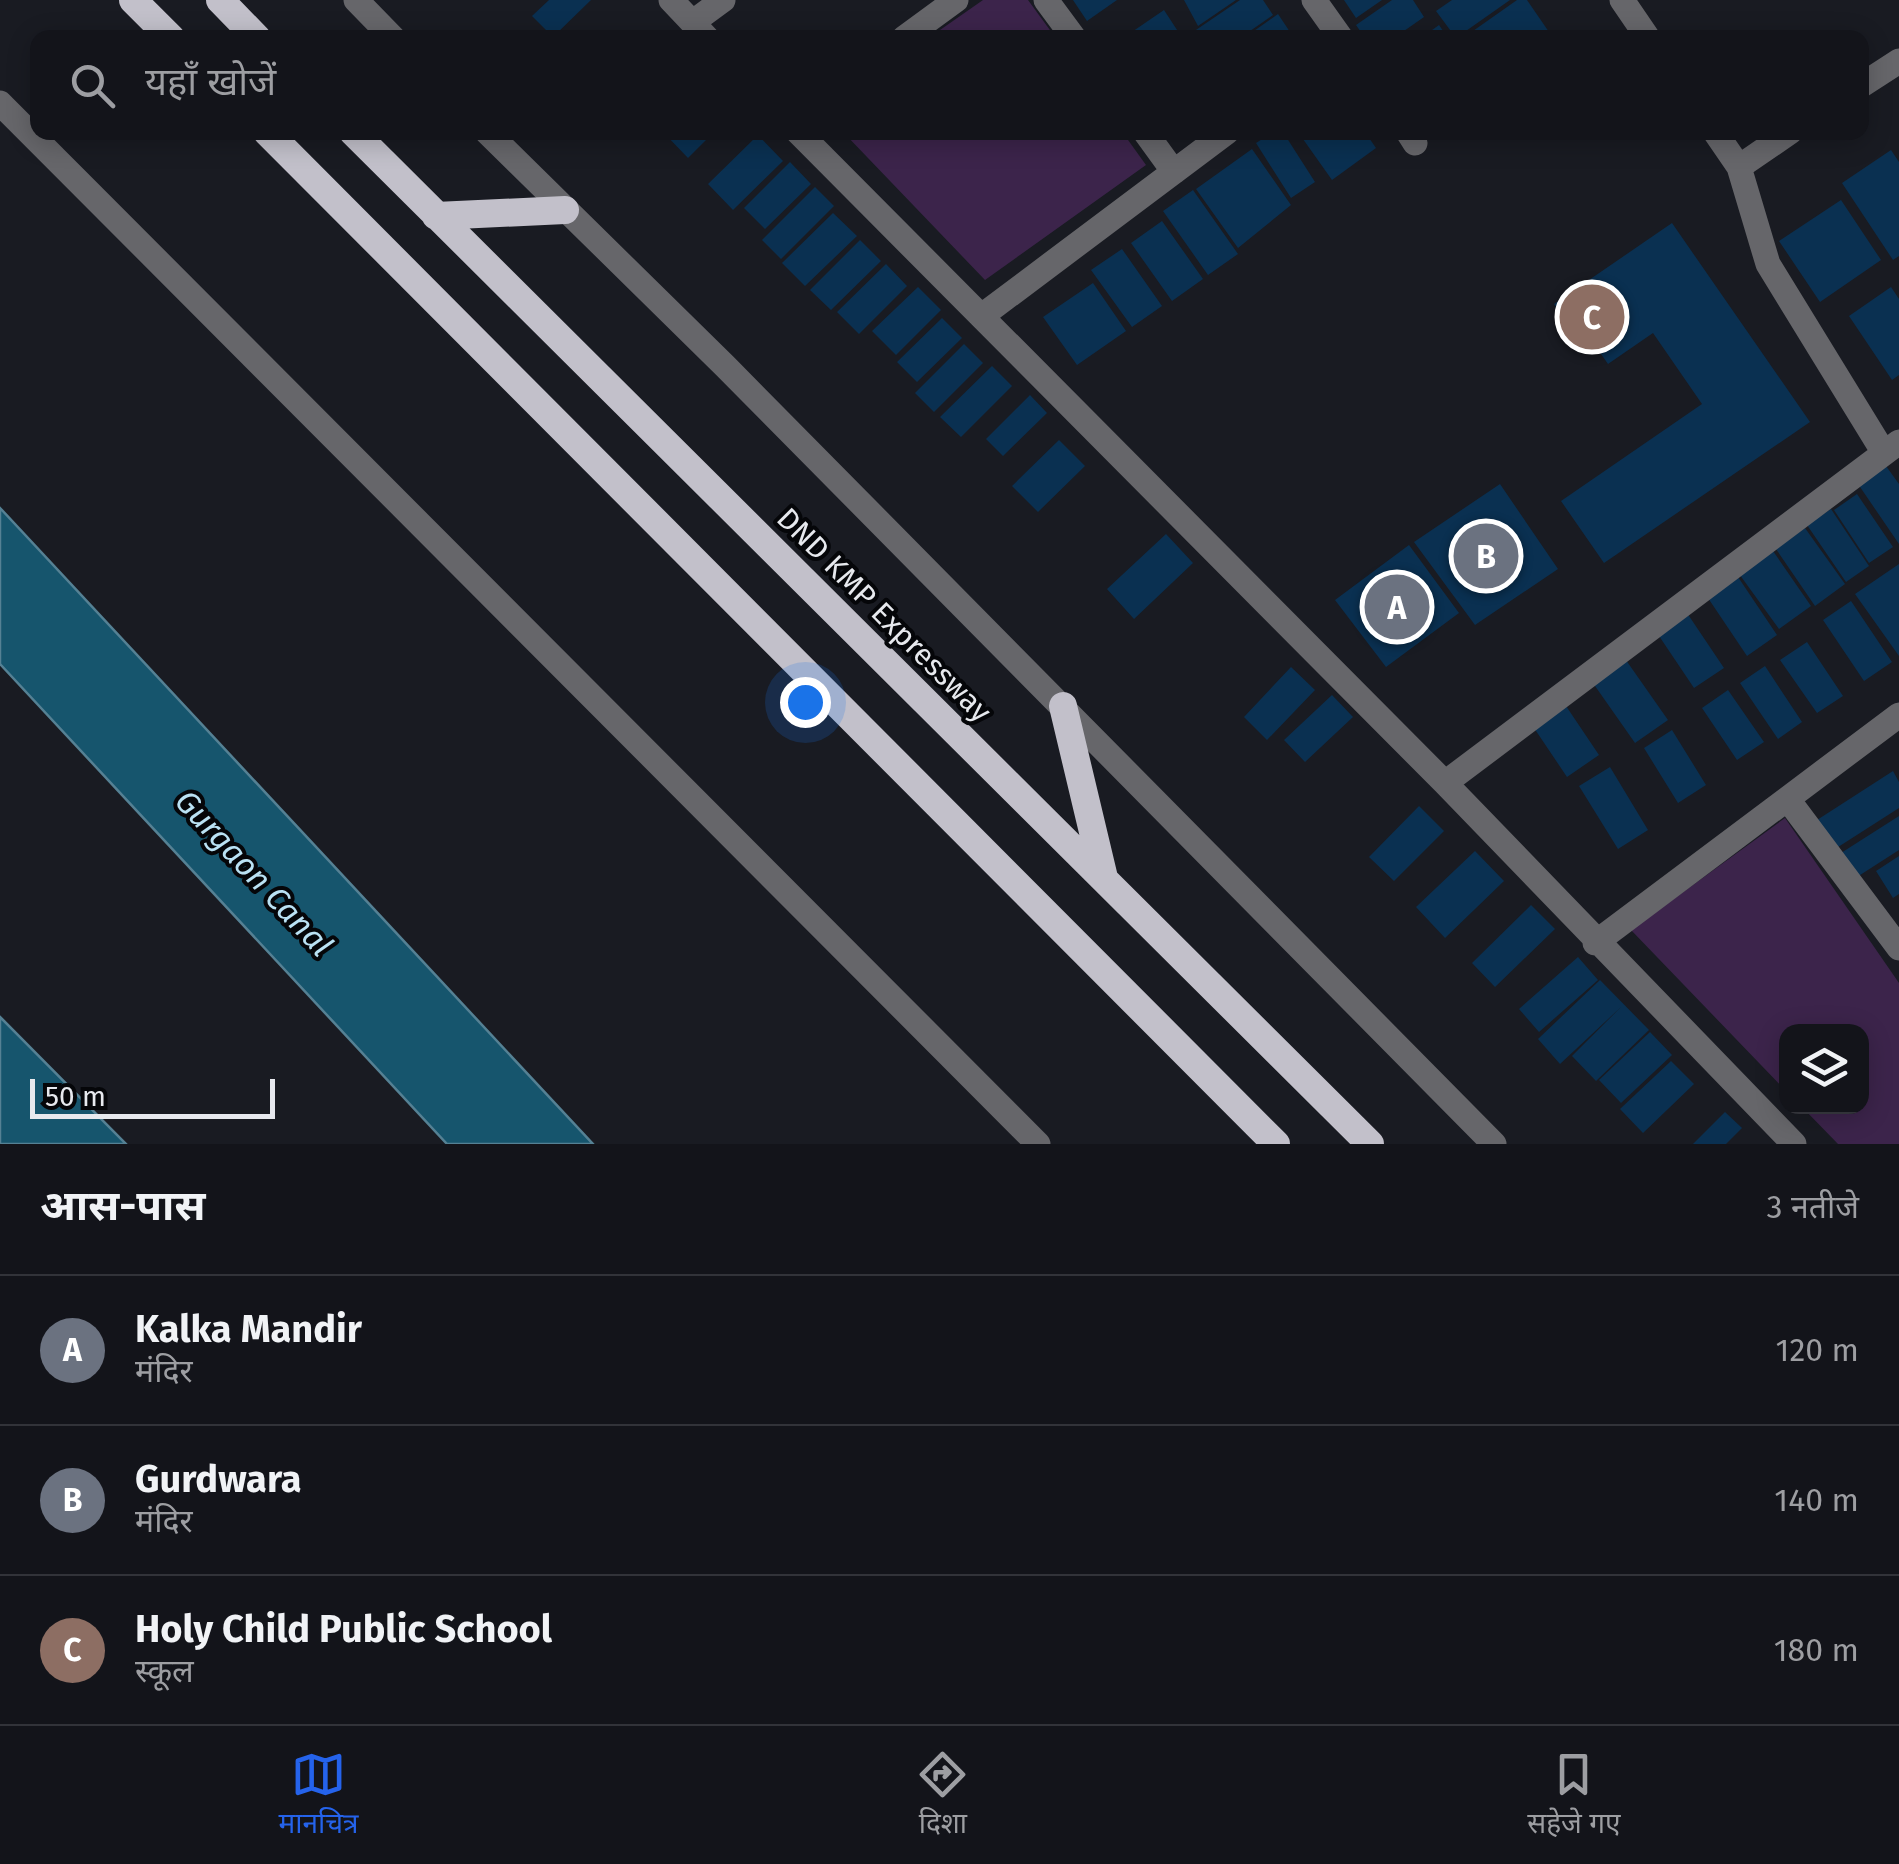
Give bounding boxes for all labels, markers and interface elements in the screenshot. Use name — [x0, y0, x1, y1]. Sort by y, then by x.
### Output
search box — [30, 30, 1869, 140]
icon: search — [65, 58, 120, 113]
text: यहाँ खोजें — [145, 59, 276, 105]
pin: C — [1560, 280, 1624, 354]
street label: DND KMP Expressway — [769, 500, 999, 730]
pin: B — [1454, 518, 1518, 594]
pin: A — [1364, 570, 1430, 644]
your location — [780, 677, 831, 728]
water label: Gurgaon Canal — [167, 782, 341, 964]
map controls — [1779, 1024, 1869, 1114]
button: layers — [1779, 1024, 1869, 1114]
scale bar — [30, 1074, 275, 1118]
text: 50 m — [45, 1080, 106, 1113]
text: आस-पास — [40, 1181, 205, 1231]
text: 3 नतीजे — [1767, 1188, 1859, 1226]
text: Kalka Mandir — [135, 1306, 362, 1352]
text: A — [63, 1331, 82, 1369]
text: 120 m — [1776, 1331, 1859, 1369]
text: मंदिर — [135, 1352, 193, 1390]
text: Gurdwara — [135, 1456, 302, 1502]
text: B — [63, 1481, 82, 1519]
text: 140 m — [1774, 1481, 1859, 1519]
text: मंदिर — [135, 1502, 193, 1540]
text: Holy Child Public School — [135, 1606, 552, 1652]
text: C — [63, 1631, 82, 1669]
text: 180 m — [1774, 1631, 1859, 1669]
text: स्कूल — [135, 1652, 194, 1690]
tab: मानचित्र — [278, 1747, 358, 1844]
tab: दिशा — [915, 1747, 970, 1844]
tab: सहेजे गए — [1527, 1747, 1621, 1844]

